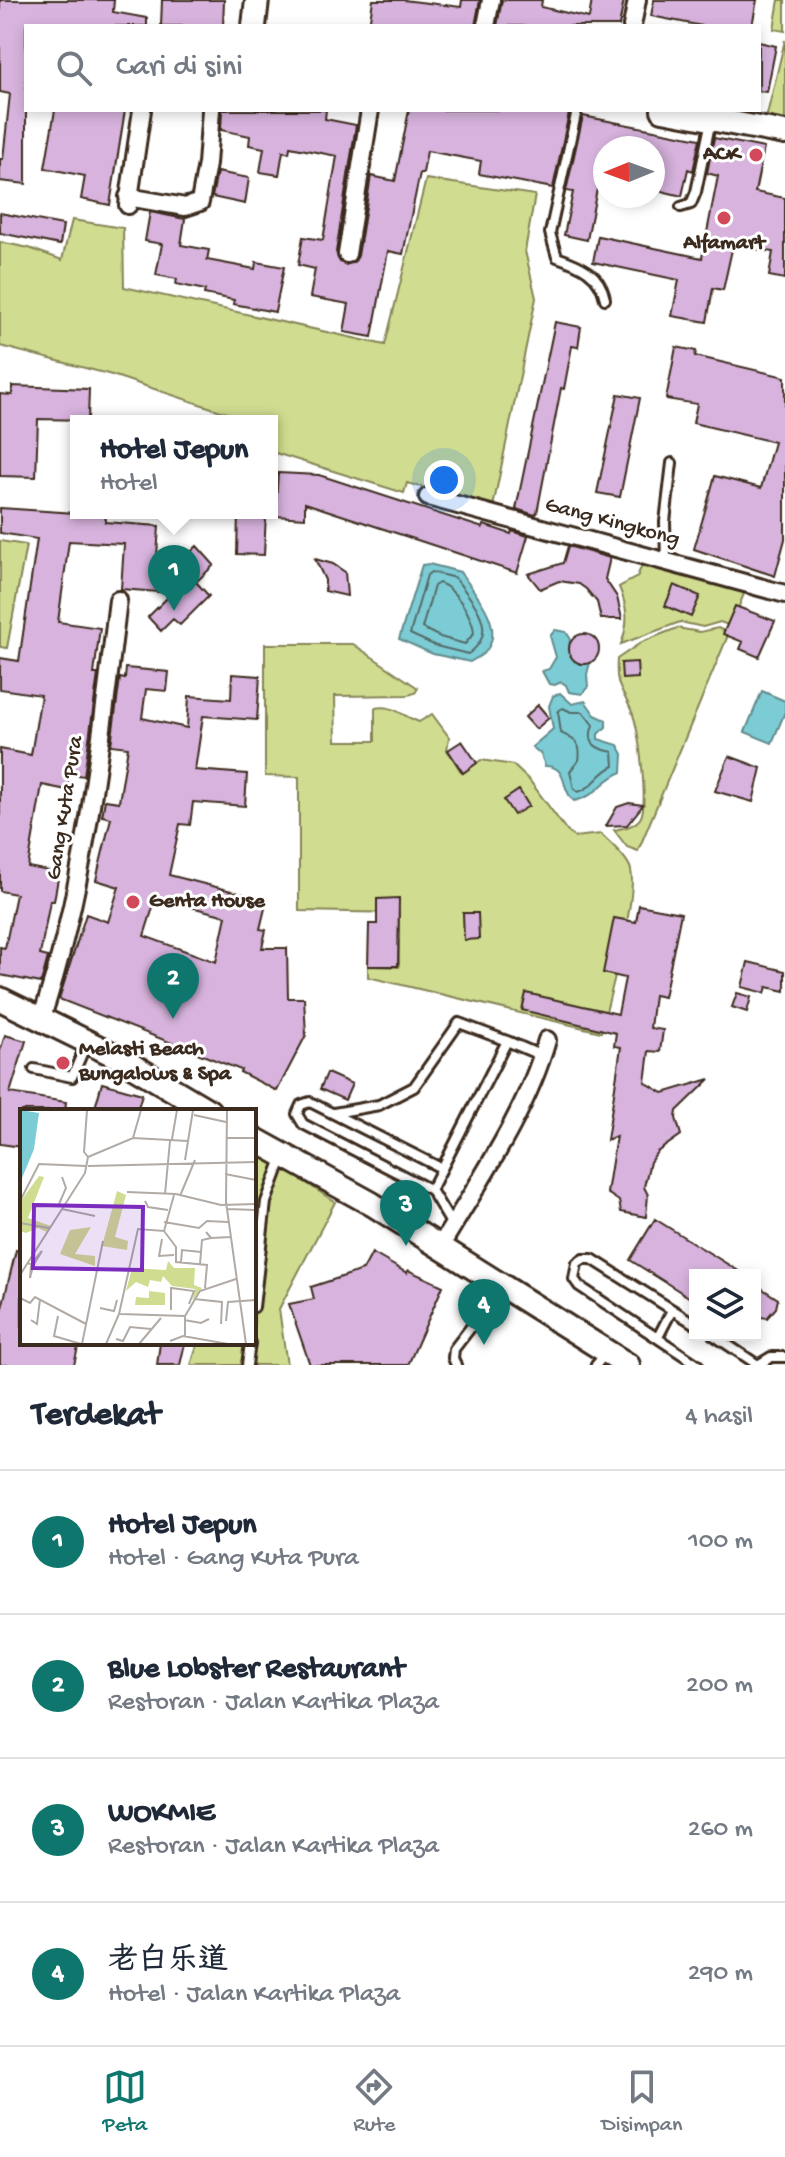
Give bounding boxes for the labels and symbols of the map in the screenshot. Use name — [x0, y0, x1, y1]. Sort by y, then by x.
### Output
north arrow — [593, 136, 665, 208]
place label: ACK — [702, 142, 743, 168]
marker: ACK — [747, 146, 765, 164]
marker: Alfamart — [715, 209, 733, 227]
place label: Alfamart — [682, 231, 767, 257]
your location — [424, 460, 464, 500]
street label: Gang Kingkong — [542, 493, 682, 553]
pin: 1 — [148, 545, 200, 611]
street label: Gang Kuta Pura — [42, 733, 90, 882]
place label: Genta House — [149, 889, 265, 915]
marker: Genta House — [124, 893, 142, 911]
pin: 2 — [147, 953, 199, 1019]
place label: Melasti Beach Bungalows & Spa — [78, 1037, 233, 1088]
marker: Melasti Beach Bungalows & Spa — [54, 1054, 72, 1072]
inset map — [20, 1109, 256, 1345]
pin: 3 — [380, 1180, 432, 1246]
pin: 4 — [458, 1279, 510, 1345]

